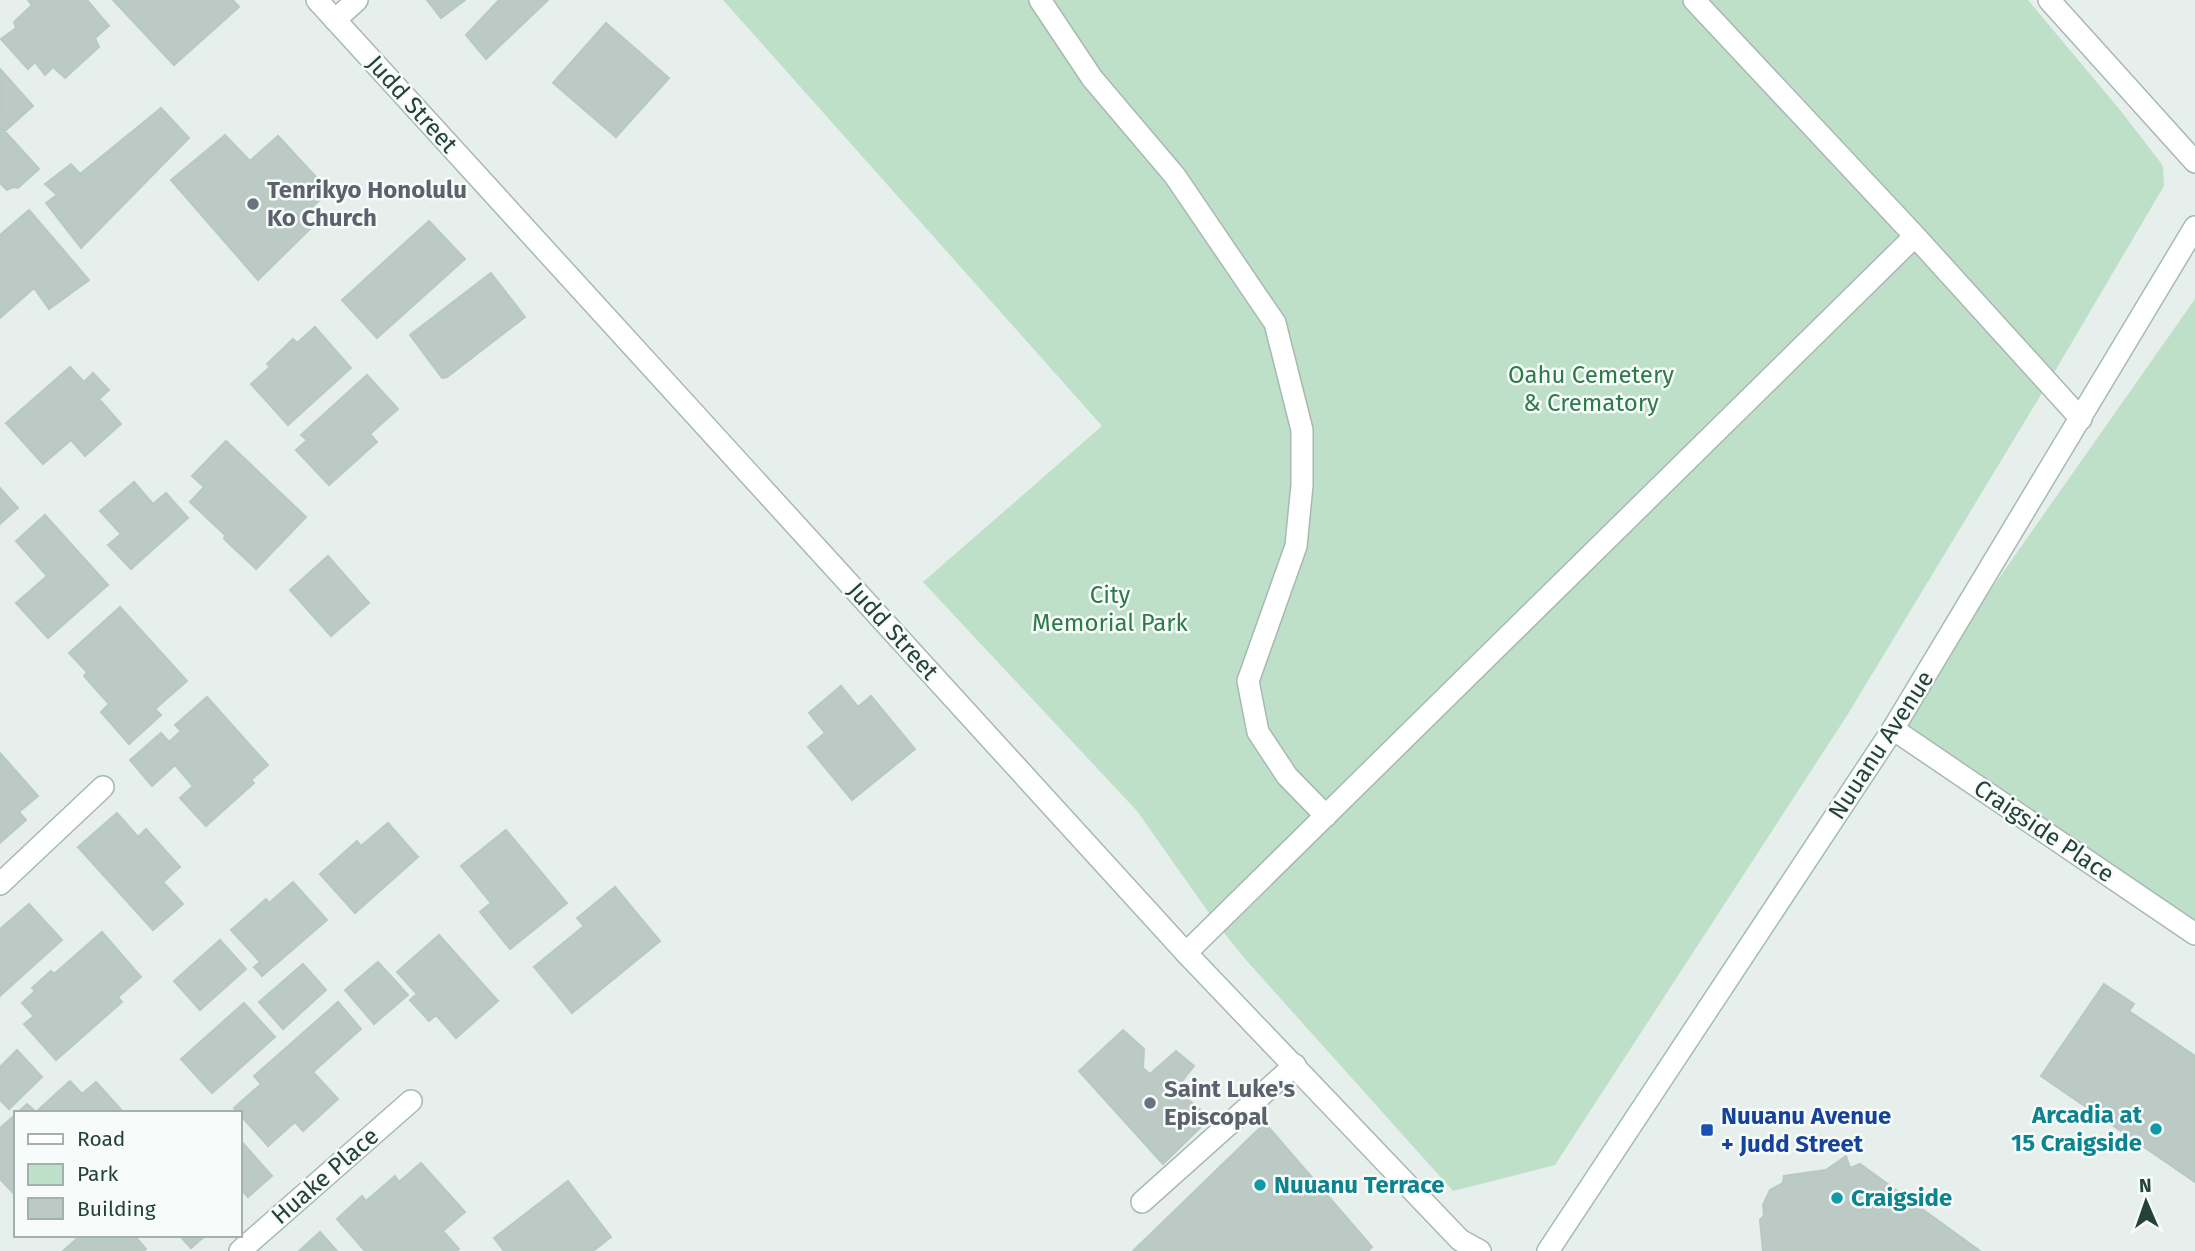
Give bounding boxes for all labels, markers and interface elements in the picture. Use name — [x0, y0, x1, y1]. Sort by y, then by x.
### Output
street label: Judd Street — [361, 49, 463, 159]
place label: Tenrikyo Honolulu Ko Church — [267, 176, 467, 232]
marker: Tenrikyo Honolulu Ko Church — [245, 196, 261, 212]
park label: Oahu Cemetery & Crematory — [1508, 361, 1674, 417]
street label: Judd Street — [842, 576, 944, 686]
park label: City Memorial Park — [1032, 581, 1189, 637]
street label: Nuuanu Avenue — [1823, 665, 1939, 825]
street label: Craigside Place — [1969, 774, 2119, 888]
place label: Saint Luke's Episcopal — [1164, 1075, 1296, 1131]
marker: Saint Luke's Episcopal — [1142, 1095, 1158, 1111]
place label: Arcadia at 15 Craigside — [2011, 1101, 2143, 1157]
place label: Nuuanu Avenue + Judd Street — [1721, 1102, 1891, 1158]
legend — [14, 1111, 242, 1237]
marker: Arcadia at 15 Craigside — [2148, 1121, 2164, 1137]
street label: Huake Place — [266, 1122, 384, 1230]
marker: Nuuanu Avenue + Judd Street — [1699, 1122, 1715, 1138]
text: Road — [77, 1126, 125, 1152]
text: Park — [77, 1161, 119, 1187]
north arrow — [2111, 1167, 2181, 1237]
place label: Nuuanu Terrace — [1274, 1171, 1445, 1199]
text: N — [2139, 1174, 2152, 1197]
marker: Nuuanu Terrace — [1252, 1177, 1268, 1193]
place label: Craigside — [1851, 1184, 1952, 1212]
marker: Craigside — [1829, 1190, 1845, 1206]
text: Building — [77, 1196, 156, 1222]

